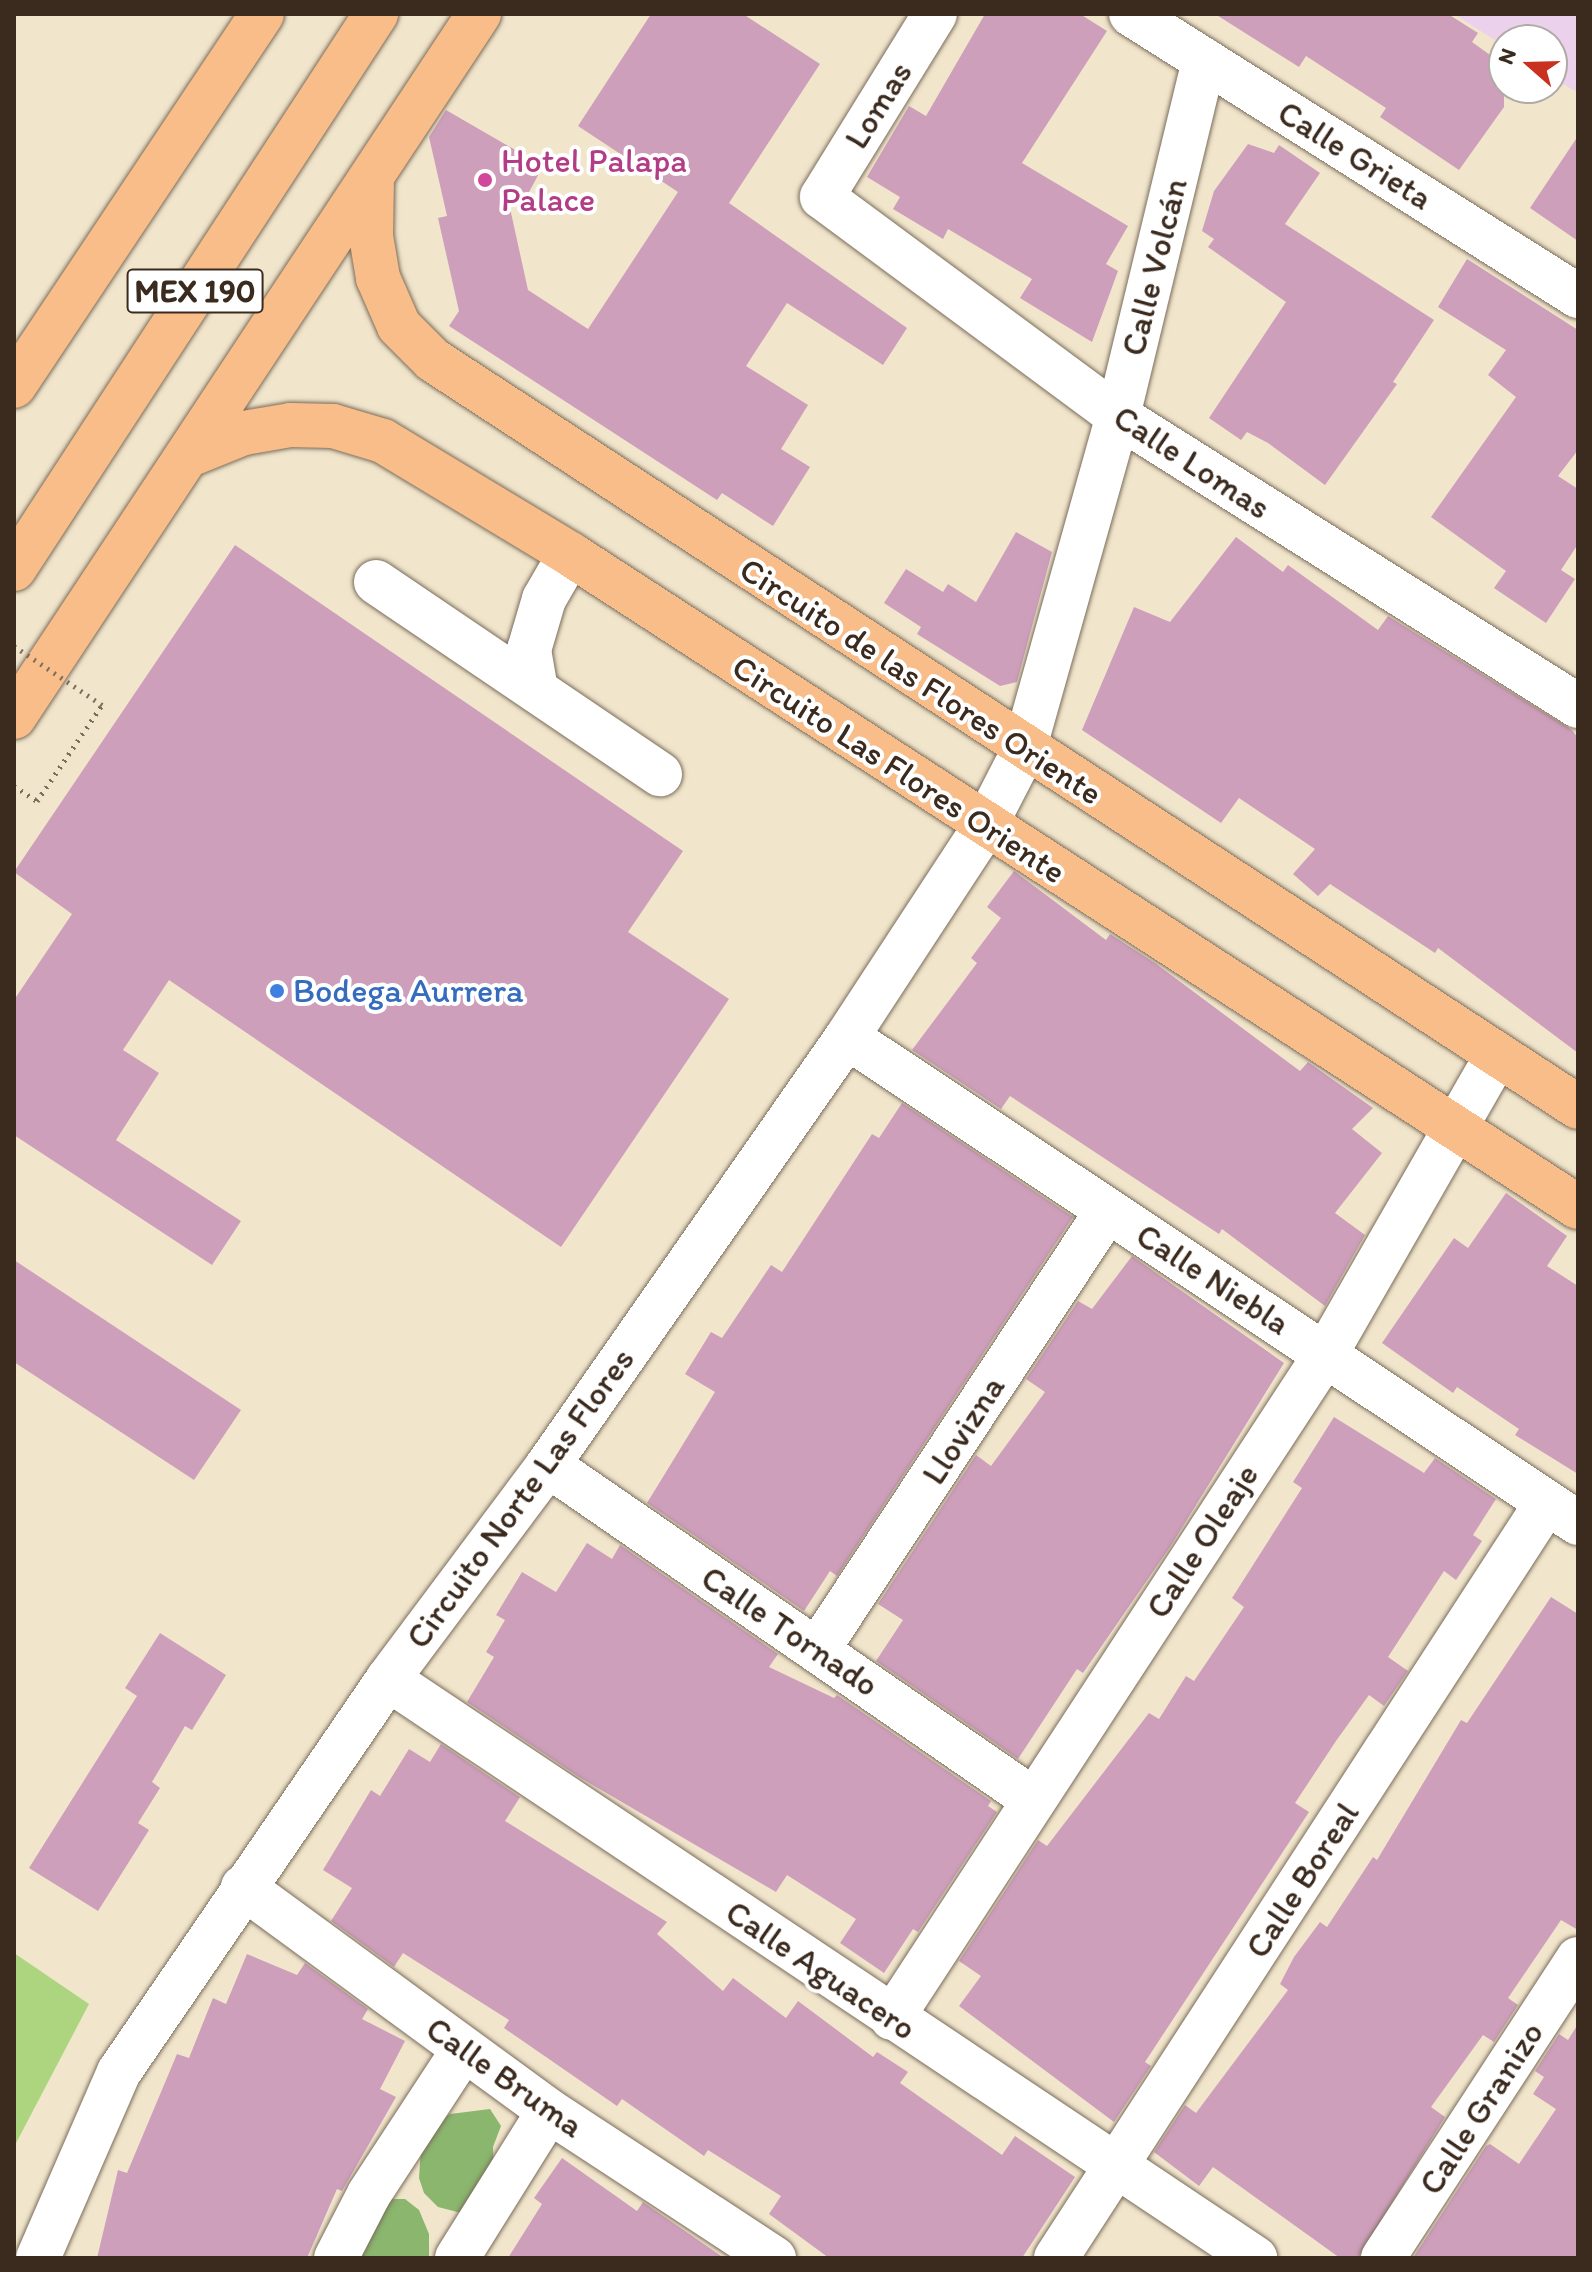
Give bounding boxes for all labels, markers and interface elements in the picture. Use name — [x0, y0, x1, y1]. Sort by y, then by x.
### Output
north arrow — [1488, 24, 1568, 104]
text: N — [1492, 45, 1522, 68]
street label: Lomas — [836, 54, 920, 156]
street label: Calle Grieta — [1270, 91, 1440, 219]
place label: Hotel Palapa Palace — [501, 140, 685, 220]
marker: Hotel Palapa Palace — [476, 171, 494, 189]
street label: Calle Volcán — [1112, 174, 1196, 360]
road number: MEX 190 — [125, 263, 265, 319]
street label: Calle Lomas — [1106, 397, 1278, 527]
street label: Circuito de las Flores Oriente — [732, 548, 1110, 814]
street label: Circuito Las Flores Oriente — [725, 646, 1073, 892]
place label: Bodega Aurrera — [293, 971, 524, 1011]
marker: Bodega Aurrera — [268, 982, 286, 1000]
street label: Calle Niebla — [1128, 1214, 1298, 1344]
street label: Circuito Norte Las Flores — [397, 1340, 643, 1656]
street label: Llovizna — [913, 1368, 1013, 1492]
street label: Calle Oleaje — [1137, 1457, 1267, 1625]
street label: Calle Tornado — [696, 1558, 884, 1704]
street label: Calle Boreal — [1236, 1794, 1368, 1966]
street label: Calle Aguacero — [718, 1892, 924, 2048]
street label: Calle Bruma — [419, 2008, 591, 2146]
street label: Calle Granizo — [1410, 2014, 1552, 2202]

